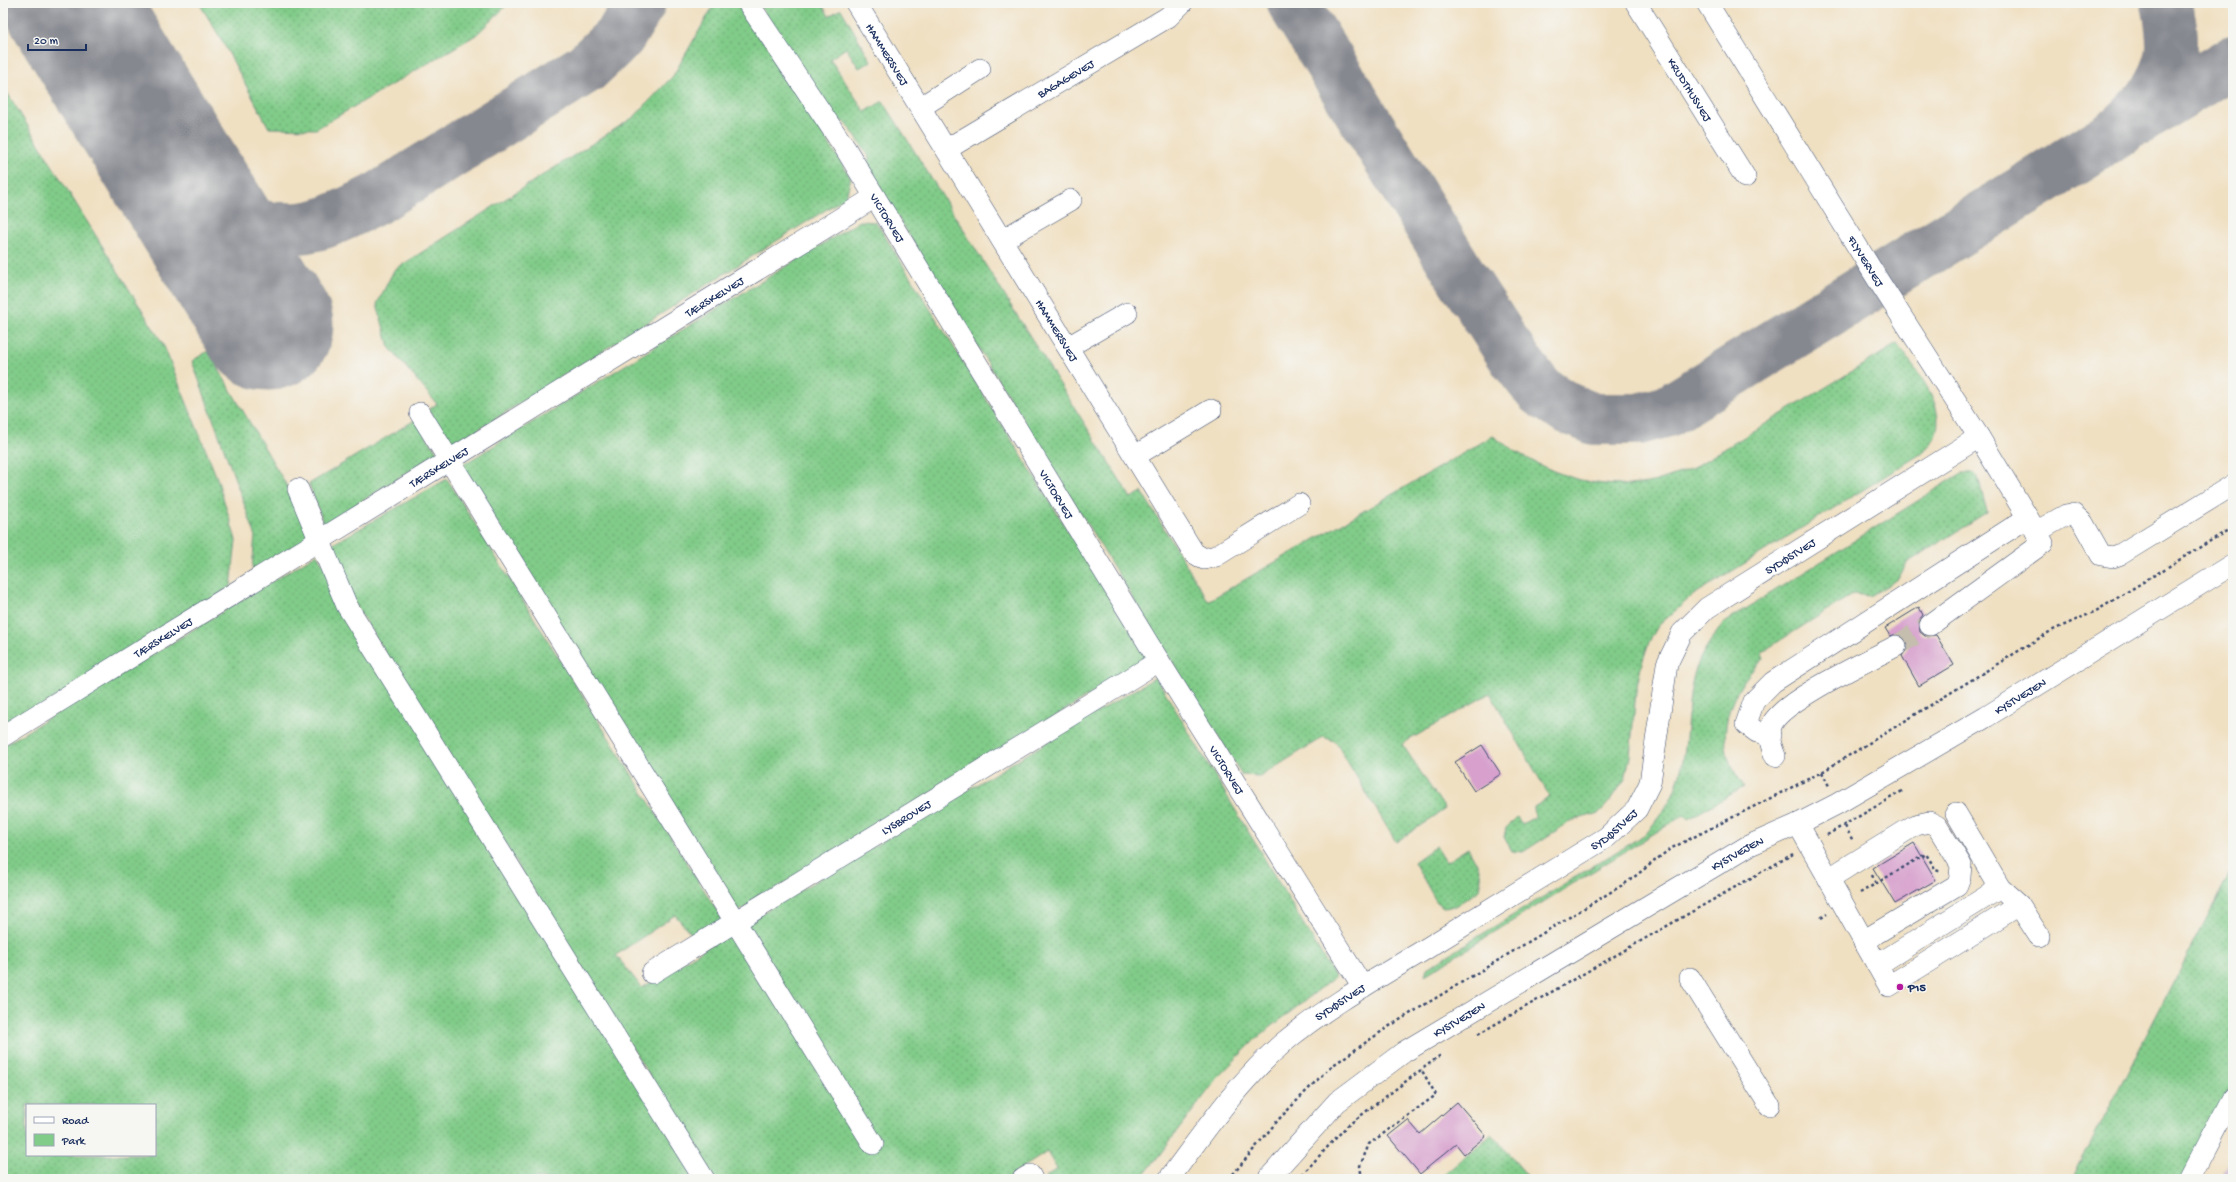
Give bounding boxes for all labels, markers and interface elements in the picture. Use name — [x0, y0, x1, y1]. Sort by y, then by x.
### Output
street label: HAMMERSVEJ — [861, 21, 910, 89]
scale bar — [28, 26, 86, 52]
text: 20 m — [34, 35, 59, 49]
street label: KRUDTHUSVEJ — [1663, 56, 1714, 125]
street label: BAGAGEVEJ — [1035, 57, 1098, 103]
street label: VICTORVEJ — [865, 191, 906, 246]
street label: FLYVERVEJ — [1843, 233, 1886, 290]
street label: TÆRSKELVEJ — [682, 274, 748, 322]
street label: HAMMERSVEJ — [1031, 298, 1080, 365]
street label: TÆRSKELVEJ — [407, 445, 472, 492]
street label: VICTORVEJ — [1034, 467, 1076, 523]
street label: SYDØSTVEJ — [1763, 536, 1819, 579]
street label: TÆRSKELVEJ — [131, 615, 196, 663]
street label: KYSTVEJEN — [1993, 676, 2050, 719]
street label: VICTORVEJ — [1204, 743, 1246, 798]
street label: LYSBROVEJ — [879, 798, 935, 839]
street label: SYDØSTVEJ — [1589, 807, 1642, 854]
street label: KYSTVEJEN — [1709, 835, 1767, 875]
street label: SYDØSTVEJ — [1313, 982, 1369, 1025]
marker: P15 — [1895, 982, 1905, 992]
place label: P15 — [1907, 982, 1926, 996]
street label: KYSTVEJEN — [1431, 1000, 1489, 1042]
legend — [26, 1104, 156, 1156]
text: Road — [62, 1115, 89, 1129]
text: Park — [61, 1135, 87, 1149]

